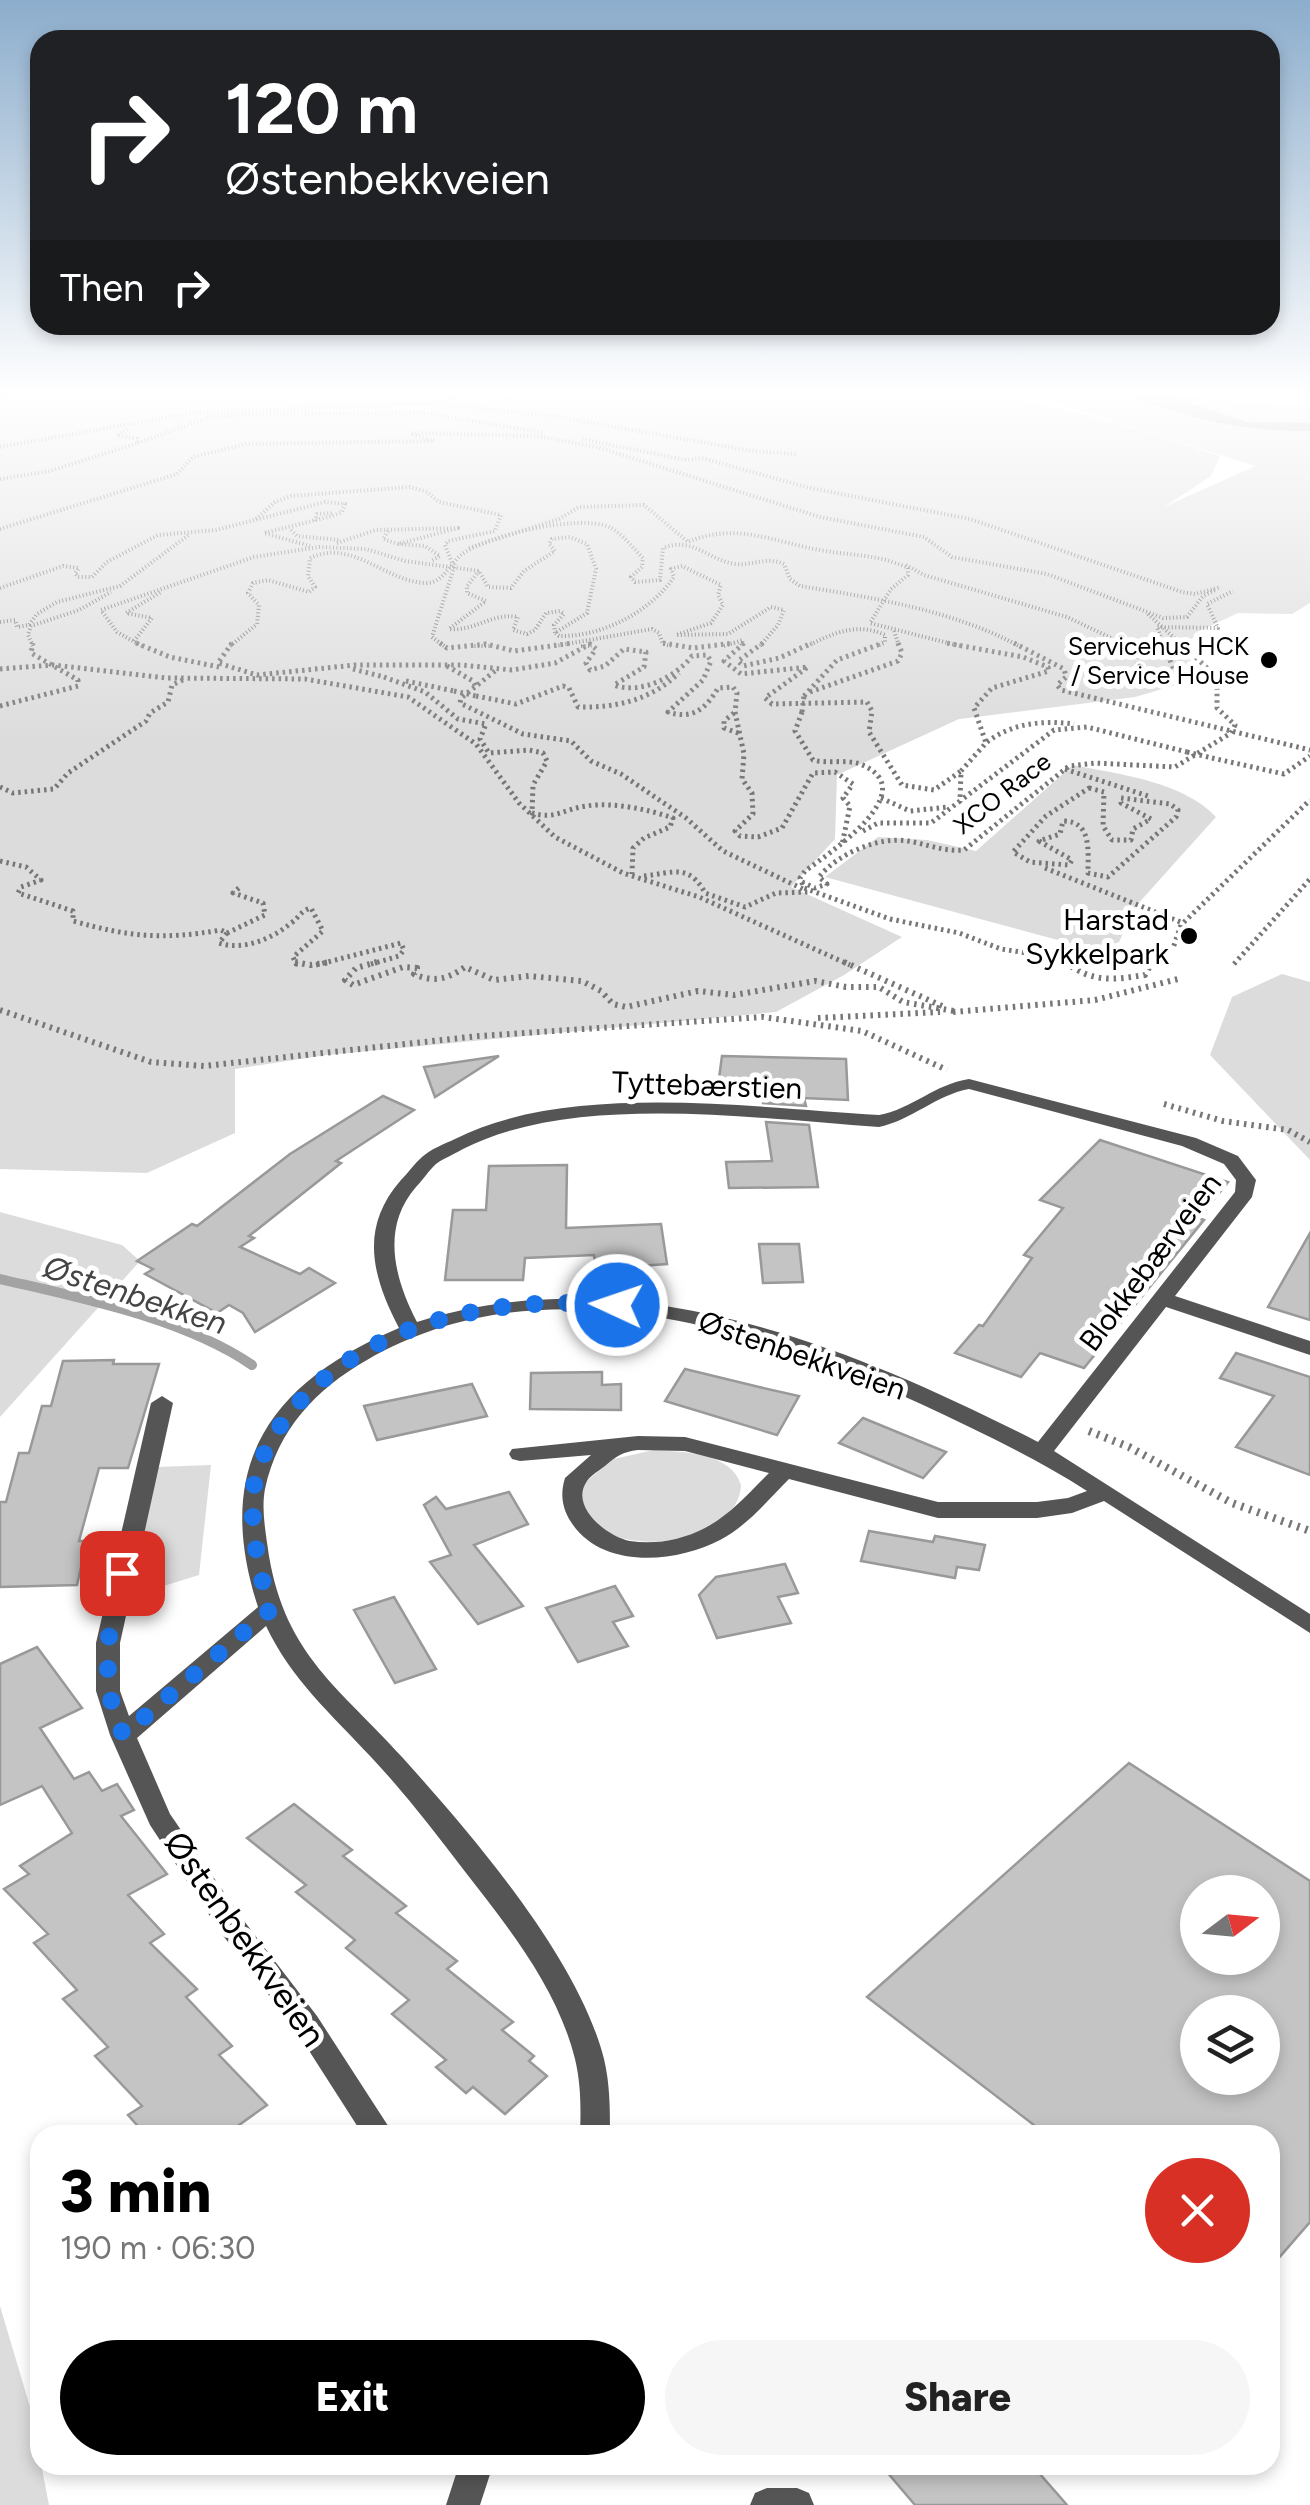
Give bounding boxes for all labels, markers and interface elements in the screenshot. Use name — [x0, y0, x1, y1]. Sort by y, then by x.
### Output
text: 120 m — [225, 66, 418, 151]
icon: right — [60, 70, 190, 200]
text: Østenbekkveien — [225, 151, 550, 205]
icon: right — [164, 260, 219, 315]
text: Then — [60, 265, 144, 311]
place label: Servicehus HCK / Service House — [1068, 631, 1250, 690]
marker: Servicehus HCK / Service House — [1258, 649, 1280, 671]
street label: XCO Race — [948, 746, 1056, 840]
place label: Harstad Sykkelpark — [1025, 901, 1169, 972]
marker: Harstad Sykkelpark — [1178, 925, 1200, 947]
street label: Tyttebærstien — [611, 1063, 803, 1107]
street label: Blokkebærveien — [1071, 1166, 1229, 1358]
water label: Østenbekken — [38, 1247, 231, 1342]
position arrow — [565, 1253, 669, 1357]
street label: Østenbekkveien — [694, 1302, 910, 1408]
pin — [80, 1531, 165, 1616]
icon: arrive — [95, 1546, 150, 1601]
street label: Østenbekkveien — [155, 1823, 335, 2055]
north arrow — [1180, 1875, 1280, 1975]
map controls — [1180, 1875, 1280, 2095]
button: layers — [1180, 1995, 1280, 2095]
text: 3 min — [60, 2155, 212, 2227]
button: close — [1145, 2158, 1250, 2263]
text: 190 m · 06:30 — [60, 2229, 256, 2267]
button: Exit — [60, 2340, 645, 2455]
button: Share — [665, 2340, 1250, 2455]

